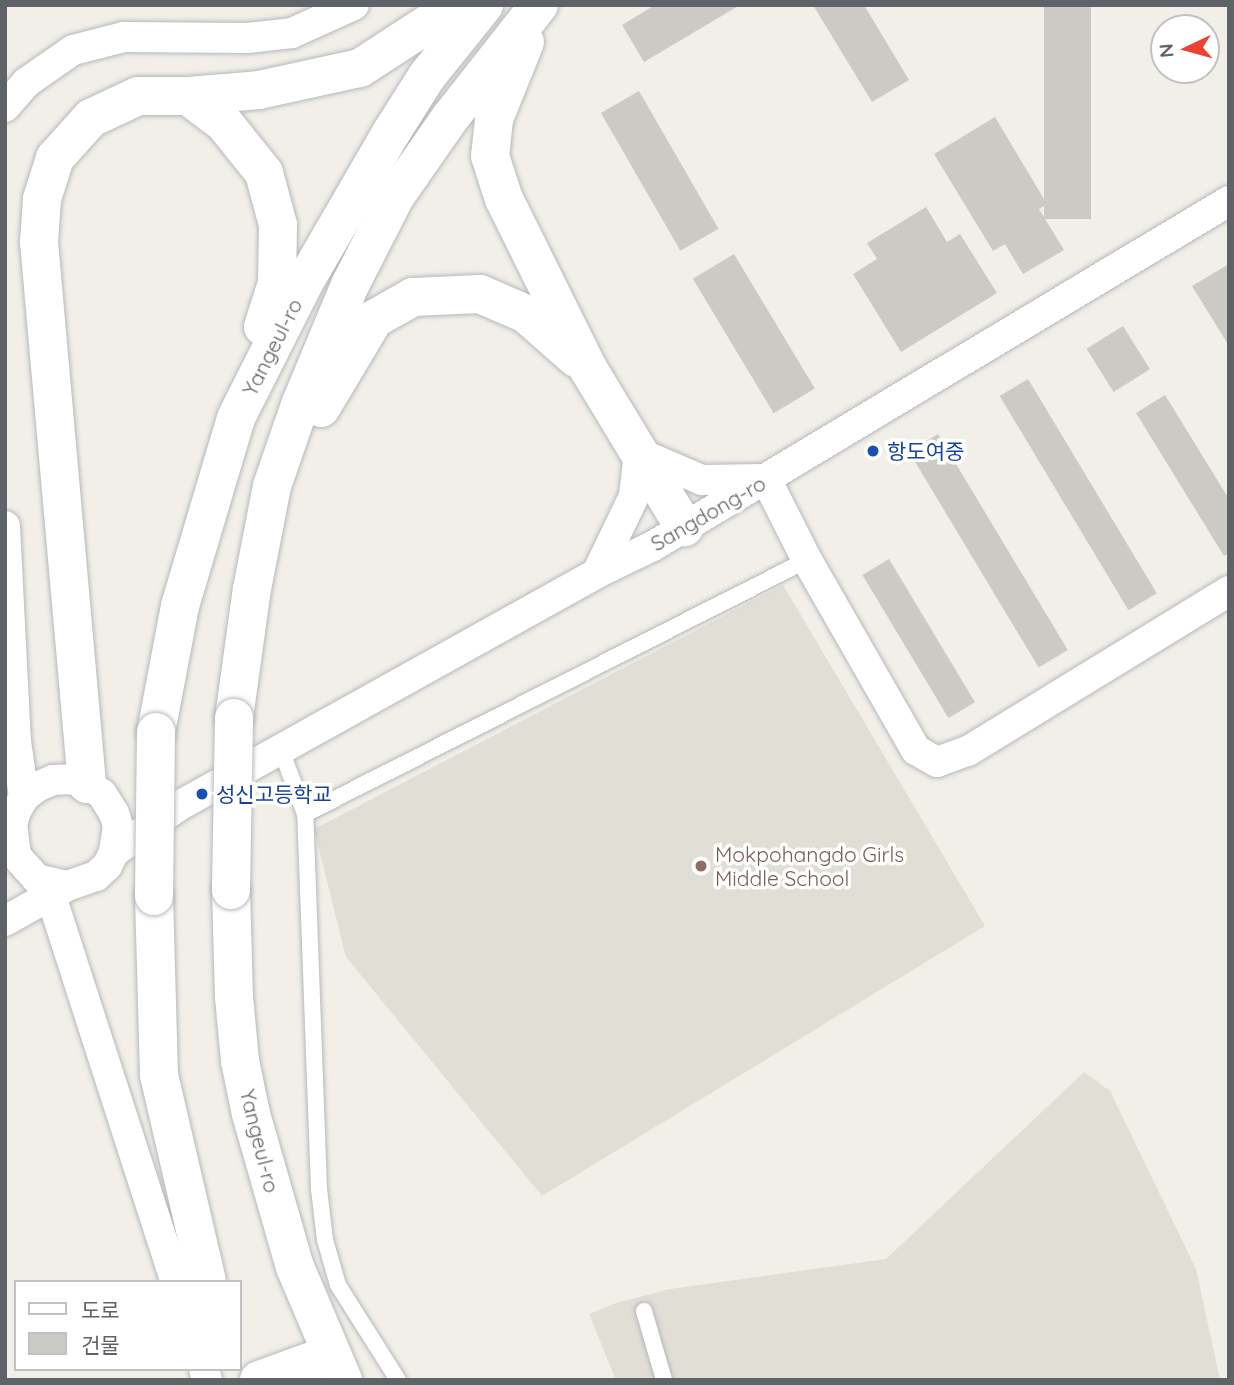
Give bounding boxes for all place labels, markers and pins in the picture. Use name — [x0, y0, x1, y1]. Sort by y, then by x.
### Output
place label: 항도여중 — [887, 438, 964, 464]
marker: 항도여중 — [865, 443, 881, 459]
place label: 성신고등학교 — [216, 781, 332, 807]
marker: 성신고등학교 — [194, 786, 210, 802]
place label: Mokpohangdo Girls Middle School — [715, 841, 904, 891]
marker: Mokpohangdo Girls Middle School — [693, 858, 709, 874]

